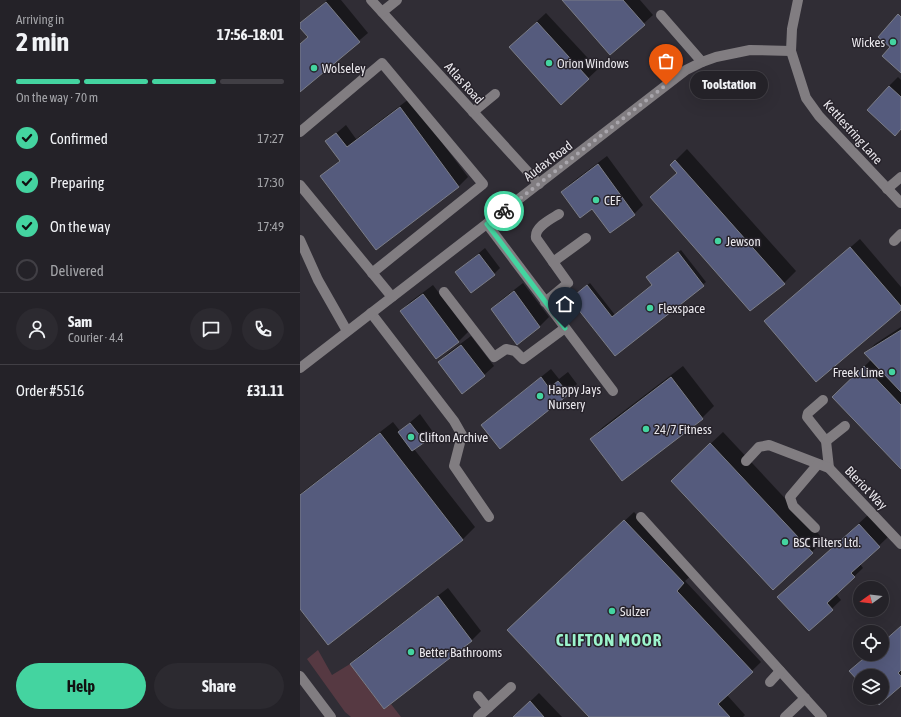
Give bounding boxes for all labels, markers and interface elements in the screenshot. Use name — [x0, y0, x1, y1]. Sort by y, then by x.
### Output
text: Arriving in — [16, 12, 64, 27]
text: 17:56–18:01 — [217, 26, 284, 43]
text: 2 min — [16, 27, 69, 57]
place label: Wickes — [852, 35, 885, 50]
marker: Wickes — [888, 37, 898, 47]
pin — [649, 44, 683, 85]
icon: bag — [655, 50, 677, 72]
place label: Orion Windows — [557, 56, 629, 71]
marker: Orion Windows — [544, 58, 554, 68]
street label: Atlas Road — [441, 59, 487, 107]
place label: Wolseley — [322, 61, 366, 76]
marker: Wolseley — [309, 63, 319, 73]
callout: Toolstation — [690, 71, 768, 99]
text: Toolstation — [702, 77, 756, 92]
text: On the way · 70 m — [16, 90, 98, 105]
street label: Kettlestring Lane — [820, 97, 886, 167]
icon: check — [16, 127, 38, 149]
text: Confirmed — [50, 130, 108, 147]
text: 17:27 — [257, 131, 284, 146]
street label: Audax Road — [521, 138, 575, 184]
icon: check — [16, 171, 38, 193]
text: Preparing — [50, 174, 104, 191]
text: 17:30 — [257, 175, 284, 190]
courier — [484, 191, 524, 231]
place label: CEF — [604, 193, 621, 208]
marker: CEF — [591, 195, 601, 205]
icon: bike — [493, 200, 515, 222]
icon: check — [16, 215, 38, 237]
text: On the way — [50, 218, 111, 235]
text: 17:49 — [257, 219, 284, 234]
place label: Jewson — [726, 234, 761, 249]
marker: Jewson — [713, 236, 723, 246]
text: Delivered — [50, 262, 104, 279]
pin — [548, 287, 582, 328]
icon: home — [554, 293, 576, 315]
place label: Flexspace — [658, 301, 705, 316]
marker: Flexspace — [645, 303, 655, 313]
button: person — [16, 308, 58, 350]
button: chat — [190, 308, 232, 350]
button: phone — [242, 308, 284, 350]
text: Sam — [68, 313, 92, 330]
text: Courier · 4.4 — [68, 330, 124, 345]
place label: Freek Lime — [833, 365, 884, 380]
marker: Freek Lime — [887, 367, 897, 377]
text: Order #5516 — [16, 382, 84, 399]
text: £31.11 — [247, 382, 284, 399]
place label: Happy Jays Nursery — [548, 382, 601, 412]
marker: Happy Jays Nursery — [535, 391, 545, 401]
place label: 24/7 Fitness — [654, 422, 712, 437]
marker: 24/7 Fitness — [641, 424, 651, 434]
place label: Clifton Archive — [419, 430, 488, 445]
marker: Clifton Archive — [406, 432, 416, 442]
street label: Bleriot Way — [842, 463, 891, 513]
place label: BSC Filters Ltd. — [793, 535, 861, 550]
marker: BSC Filters Ltd. — [780, 537, 790, 547]
north arrow — [853, 581, 889, 617]
map controls — [853, 581, 889, 705]
place label: Sulzer — [620, 604, 650, 619]
marker: Sulzer — [607, 606, 617, 616]
button: locate — [853, 625, 889, 661]
district label: CLIFTON MOOR — [556, 630, 662, 650]
place label: Better Bathrooms — [419, 645, 503, 660]
marker: Better Bathrooms — [406, 647, 416, 657]
button: Help — [16, 663, 146, 709]
button: Share — [154, 663, 284, 709]
button: layers — [853, 669, 889, 705]

